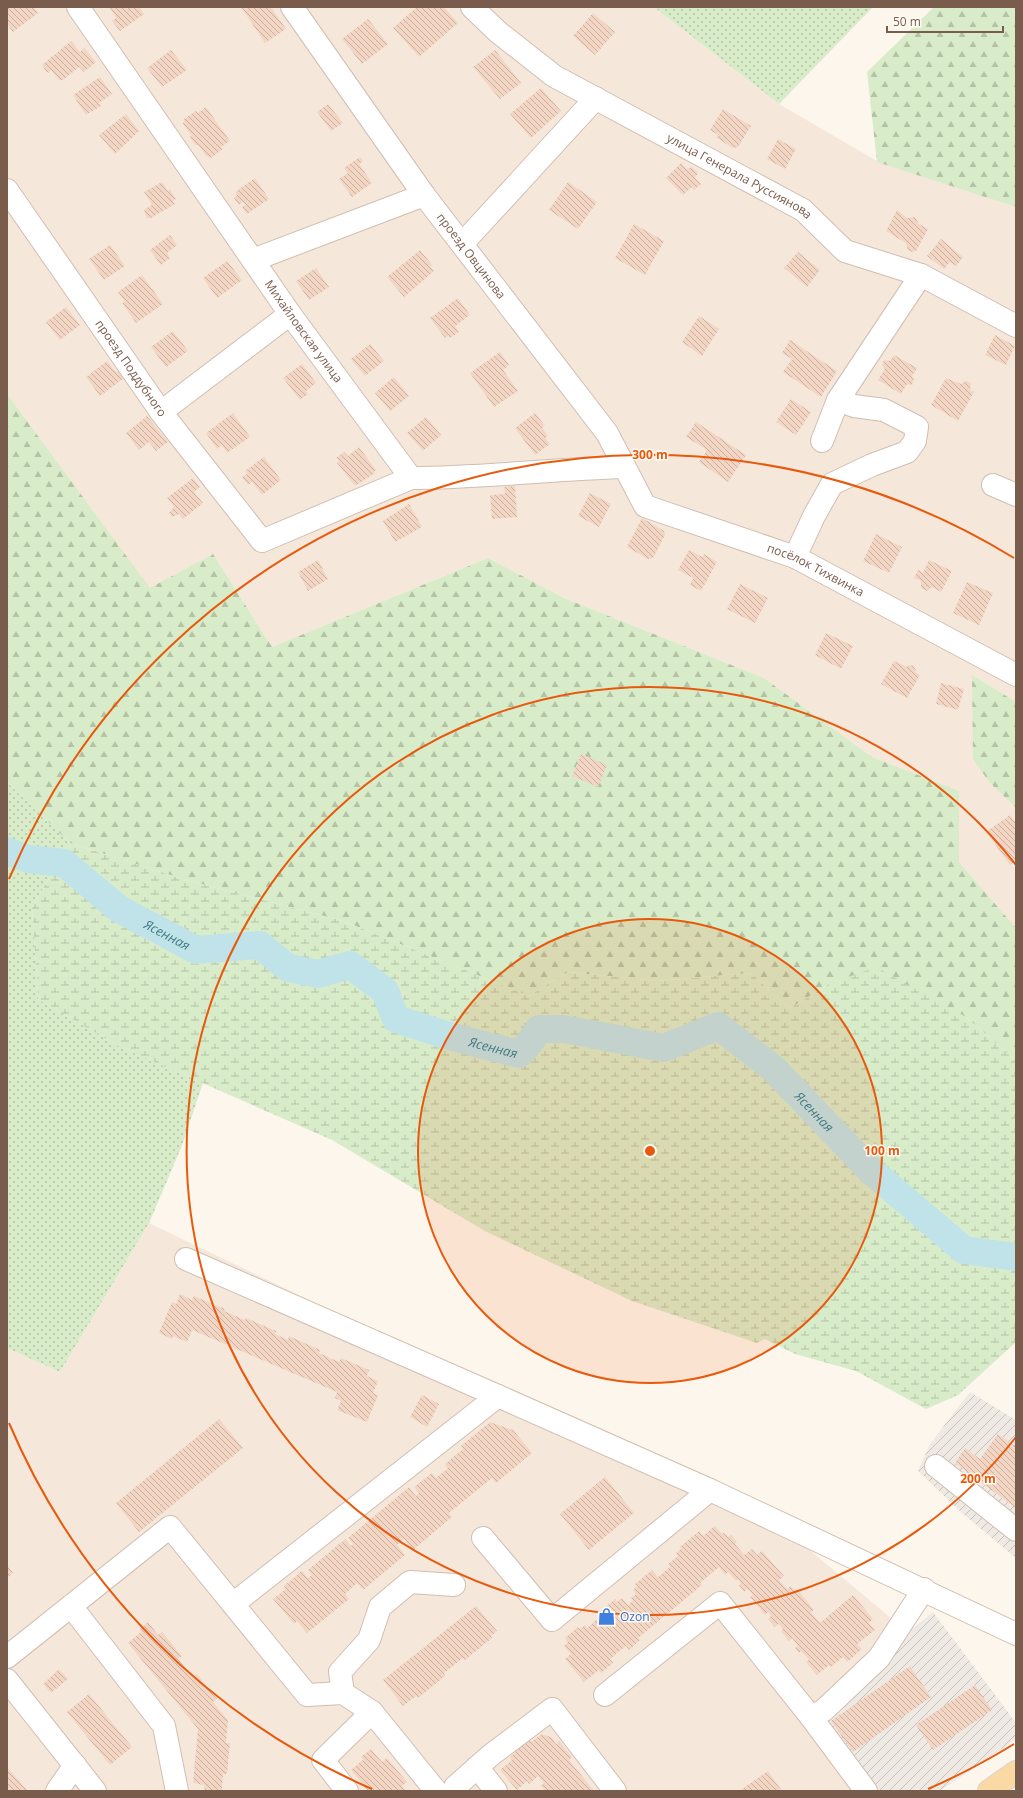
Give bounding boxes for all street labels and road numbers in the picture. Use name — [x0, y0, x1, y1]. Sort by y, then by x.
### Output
street label: улица Генерала Руссиянова — [664, 129, 816, 222]
street label: проезд Овцинова — [433, 209, 510, 302]
street label: Михайловская улица — [261, 276, 347, 386]
street label: проезд Поддубного — [91, 316, 171, 420]
street label: посёлок Тихвинка — [765, 539, 867, 600]

